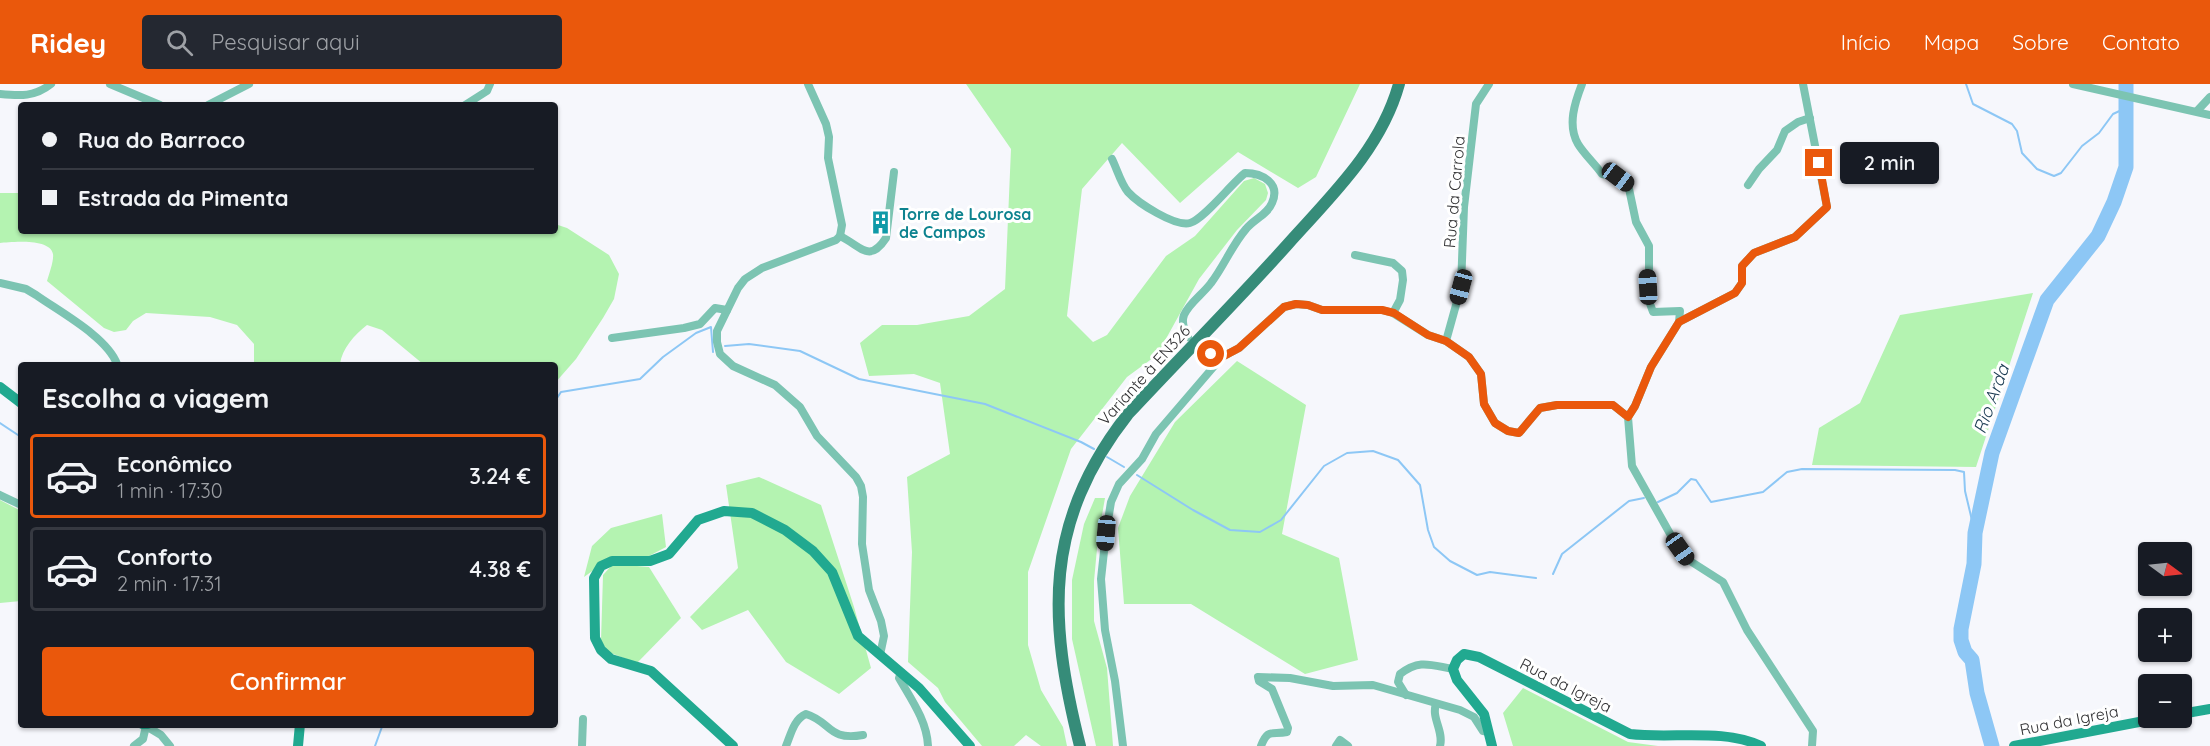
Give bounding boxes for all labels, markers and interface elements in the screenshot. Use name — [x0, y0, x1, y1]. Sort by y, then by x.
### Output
search box — [142, 15, 562, 69]
text: Ridey — [30, 25, 106, 60]
icon: search — [163, 26, 196, 59]
text: Pesquisar aqui — [211, 28, 360, 56]
text: Início — [1841, 29, 1891, 55]
text: Mapa — [1924, 29, 1979, 55]
text: Sobre — [2012, 29, 2069, 55]
text: Contato — [2102, 29, 2180, 55]
text: Rua do Barroco — [78, 126, 245, 154]
street label: Rua da Carrola — [1439, 135, 1469, 249]
callout: 2 min — [1840, 142, 1939, 184]
route end — [1805, 149, 1832, 176]
text: 2 min — [1864, 150, 1915, 175]
car — [1598, 159, 1638, 195]
text: Estrada da Pimenta — [78, 184, 289, 212]
place label: Torre de Lourosa de Campos — [899, 204, 1031, 242]
building icon: Torre de Lourosa de Campos — [868, 210, 894, 236]
car — [1448, 267, 1474, 307]
car — [1638, 269, 1658, 305]
street label: Variante à EN326 — [1094, 320, 1195, 429]
route start — [1197, 340, 1224, 367]
water label: Rio Arda — [1968, 360, 2014, 437]
text: Escolha a viagem — [42, 381, 270, 415]
icon: car — [45, 449, 99, 503]
text: Econômico — [117, 450, 232, 478]
text: 3.24 € — [469, 462, 531, 490]
text: 1 min · 17:30 — [117, 478, 223, 503]
car — [1095, 514, 1117, 552]
car — [1662, 529, 1698, 569]
icon: car — [45, 542, 99, 596]
north arrow — [2138, 542, 2192, 596]
map controls — [2138, 542, 2192, 728]
text: Conforto — [117, 543, 212, 571]
text: 4.38 € — [470, 555, 531, 583]
text: 2 min · 17:31 — [117, 571, 222, 596]
button: + — [2138, 608, 2192, 662]
button: Confirmar — [42, 647, 534, 716]
street label: Rua da Igreja — [1517, 653, 1615, 717]
button: − — [2138, 674, 2192, 728]
street label: Rua da Igreja — [2018, 701, 2120, 739]

